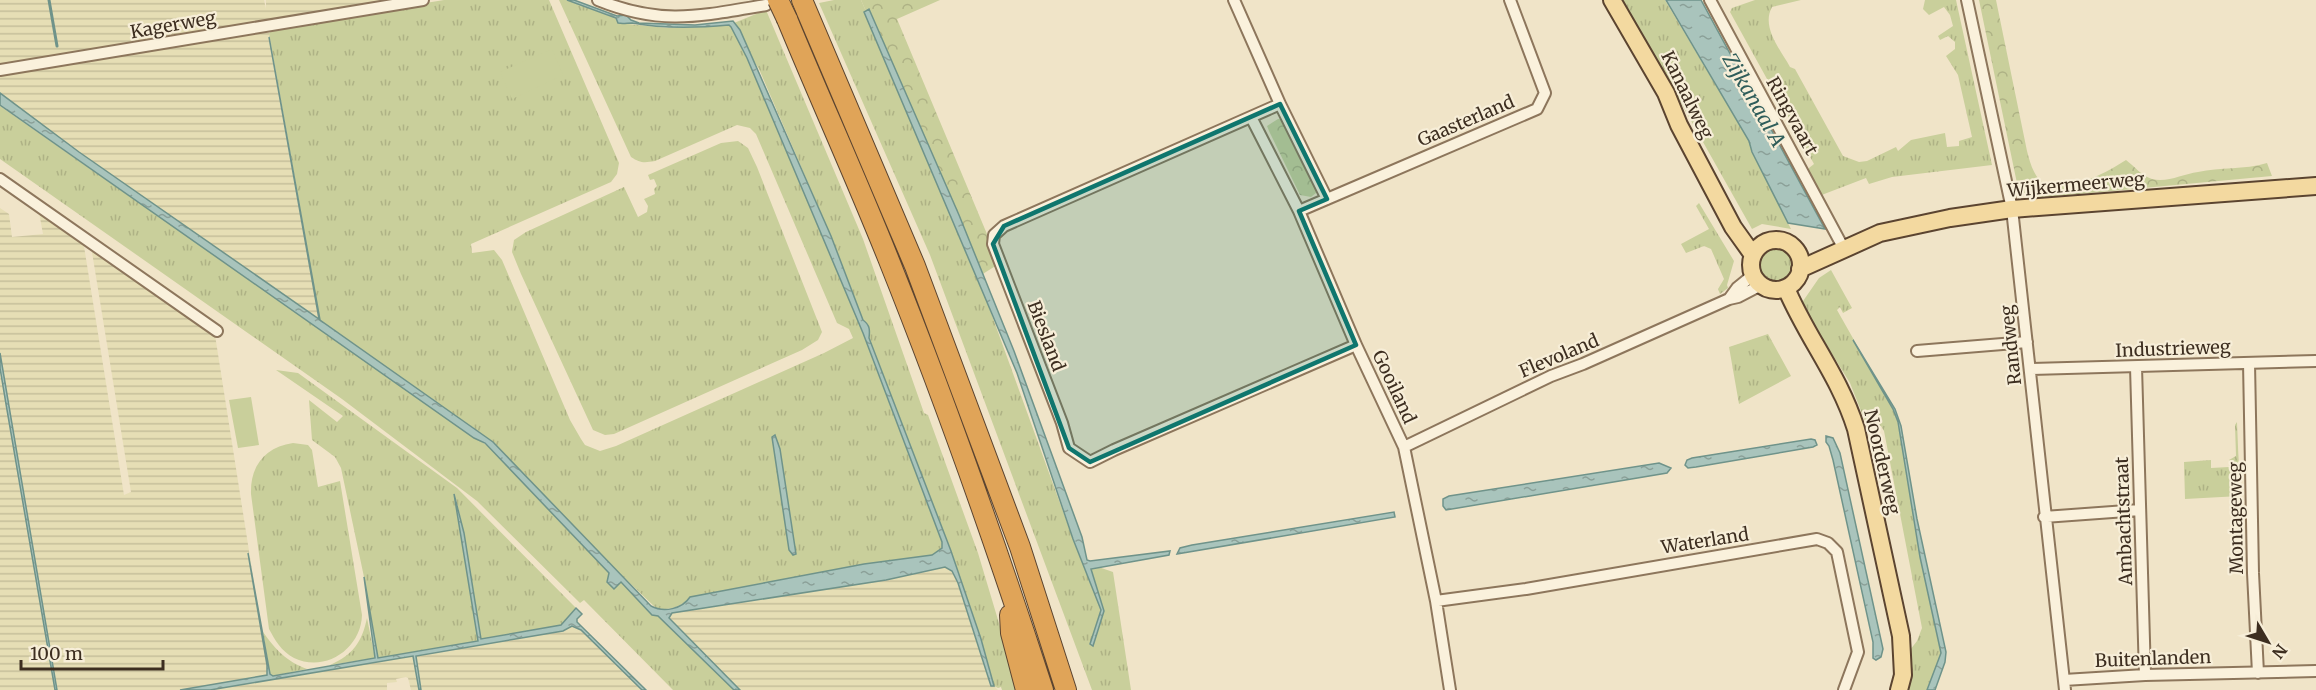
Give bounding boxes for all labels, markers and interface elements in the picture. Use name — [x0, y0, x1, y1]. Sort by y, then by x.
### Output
street label: Kagerweg — [128, 6, 218, 43]
street label: Kanaalweg — [1656, 47, 1719, 143]
water label: Zijkanaal A — [1717, 48, 1792, 152]
street label: Ringvaart — [1761, 72, 1823, 159]
street label: Gaasterland — [1414, 90, 1518, 151]
street label: Wijkermeerweg — [2005, 167, 2146, 202]
street label: Biesland — [1022, 297, 1071, 375]
street label: Randweg — [1995, 304, 2026, 386]
street label: Flevoland — [1515, 328, 1602, 383]
street label: Industrieweg — [2115, 335, 2231, 362]
street label: Gooiland — [1367, 346, 1422, 427]
street label: Noorderweg — [1859, 407, 1906, 517]
street label: Ambachtstraat — [2110, 456, 2137, 587]
street label: Montageweg — [2223, 462, 2248, 574]
street label: Waterland — [1658, 522, 1751, 559]
north arrow — [2238, 612, 2298, 672]
scale bar — [21, 633, 164, 671]
text: N — [2268, 640, 2291, 663]
text: 100 m — [30, 642, 83, 665]
street label: Buitenlanden — [2094, 645, 2212, 672]

